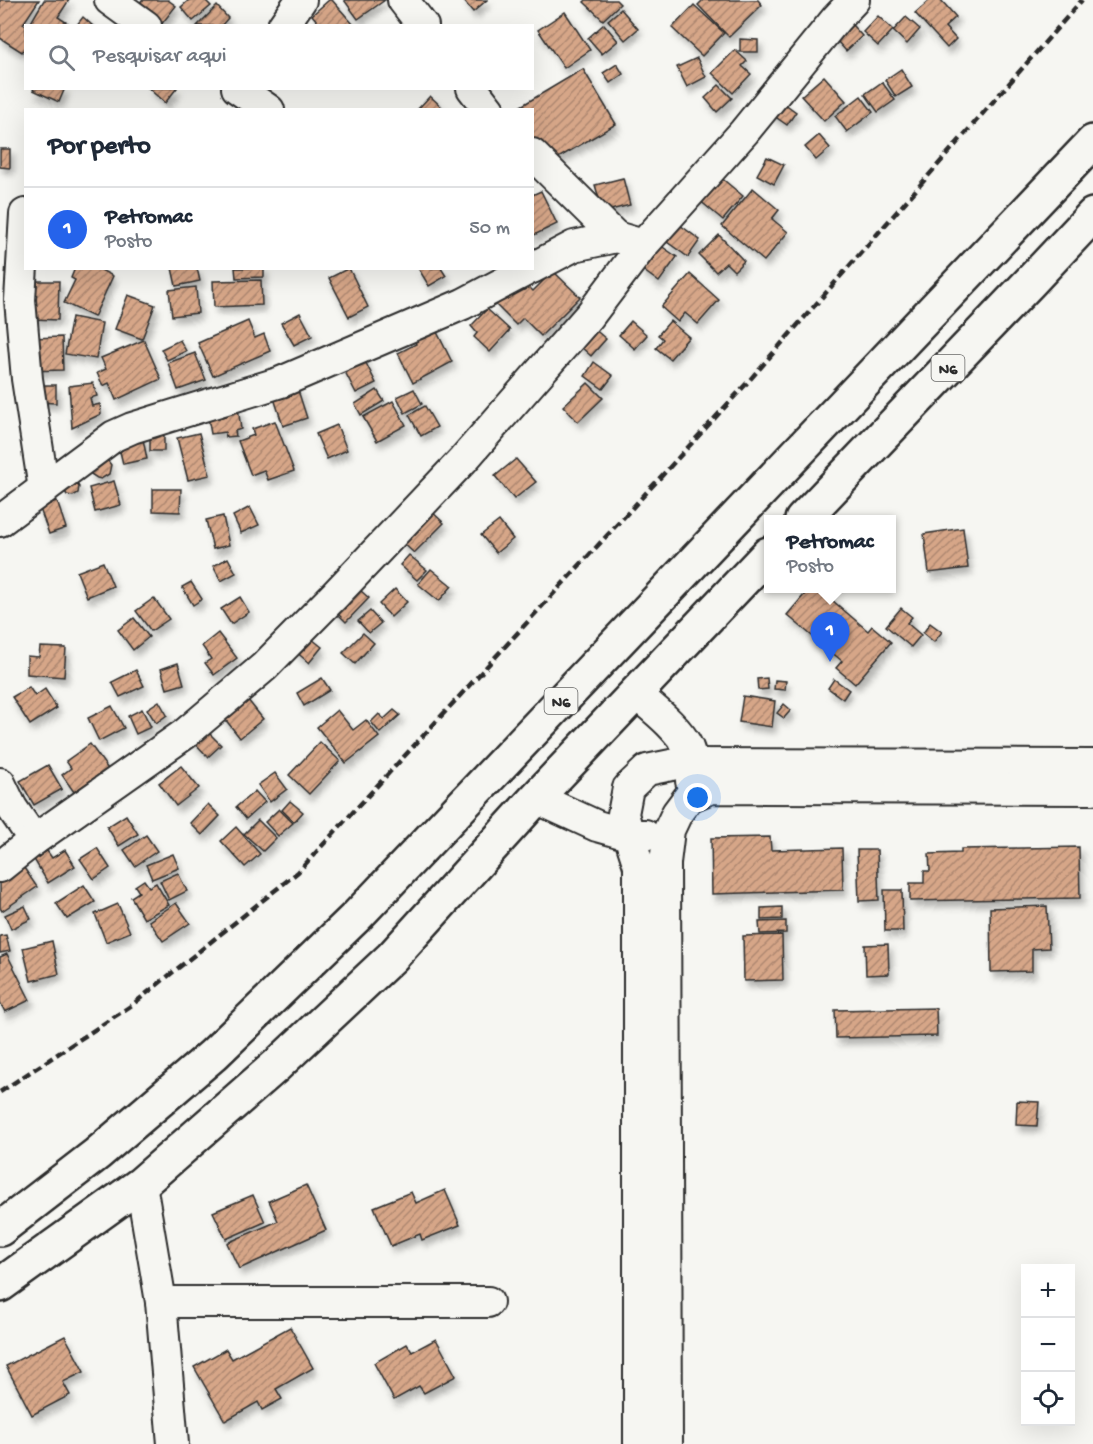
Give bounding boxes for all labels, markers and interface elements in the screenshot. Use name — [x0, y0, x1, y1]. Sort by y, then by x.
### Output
search box — [24, 24, 534, 90]
icon: search — [45, 41, 78, 74]
text: Pesquisar aqui — [93, 44, 227, 70]
text: Por perto — [48, 132, 151, 163]
text: Petromac — [105, 205, 192, 231]
text: 1 — [63, 218, 72, 241]
text: 50 m — [469, 218, 510, 241]
text: Posto — [105, 231, 152, 254]
road number: N6 — [932, 355, 964, 381]
popup — [764, 515, 896, 593]
text: Petromac — [787, 530, 874, 556]
text: Posto — [787, 556, 834, 579]
pin: 1 — [810, 612, 850, 662]
road number: N6 — [544, 688, 578, 714]
your location — [683, 783, 712, 812]
map controls — [1021, 1264, 1075, 1426]
button: + — [1021, 1264, 1075, 1318]
button: − — [1021, 1318, 1075, 1372]
button: locate — [1021, 1372, 1075, 1426]

